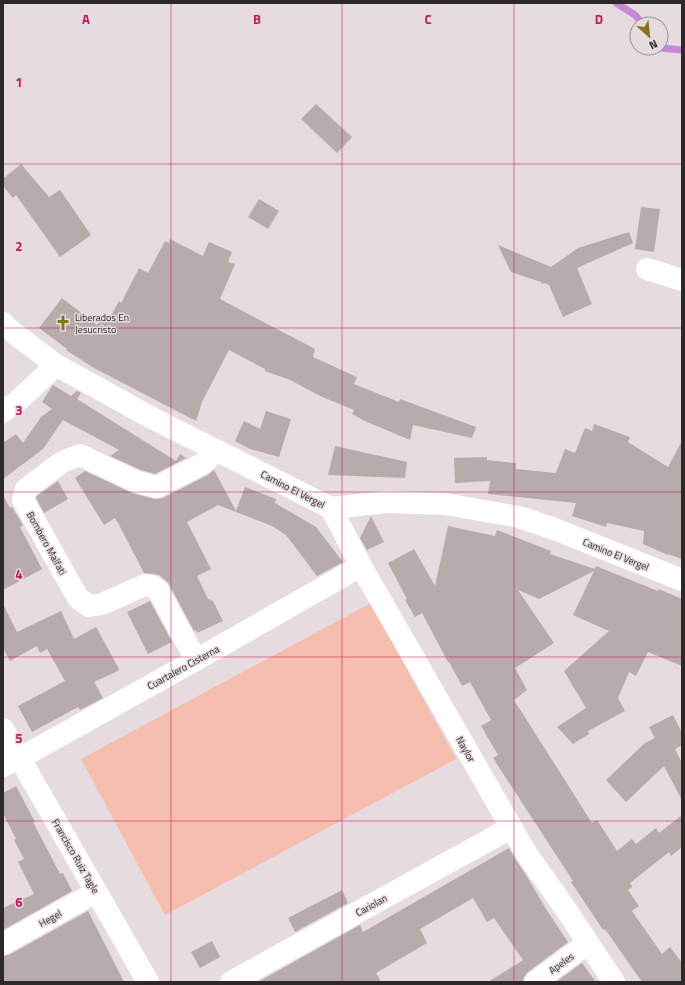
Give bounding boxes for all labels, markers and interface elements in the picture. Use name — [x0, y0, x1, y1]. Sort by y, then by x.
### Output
text: A — [82, 9, 90, 29]
text: B — [253, 9, 261, 29]
text: C — [424, 9, 432, 29]
text: D — [595, 9, 603, 29]
north arrow — [629, 16, 669, 56]
text: N — [647, 36, 661, 54]
text: 1 — [15, 72, 23, 92]
text: 2 — [15, 236, 23, 256]
place label: Liberados En Jesucristo — [75, 310, 129, 337]
church icon: Liberados En Jesucristo — [54, 314, 72, 332]
text: 3 — [15, 400, 23, 420]
street label: Camino El Vergel — [258, 467, 328, 512]
street label: Bombero Malfati — [23, 509, 70, 578]
street label: Camino El Vergel — [580, 534, 651, 575]
text: 4 — [15, 564, 23, 584]
street label: Cuartalero Cisterna — [144, 641, 222, 694]
text: 5 — [15, 728, 23, 748]
street label: Naylor — [452, 734, 479, 765]
street label: Francisco Ruiz Tagle — [48, 816, 103, 896]
street label: Cariolan — [353, 891, 390, 920]
text: 6 — [15, 892, 23, 912]
street label: Hegel — [36, 906, 64, 931]
street label: Apeles — [545, 949, 577, 978]

